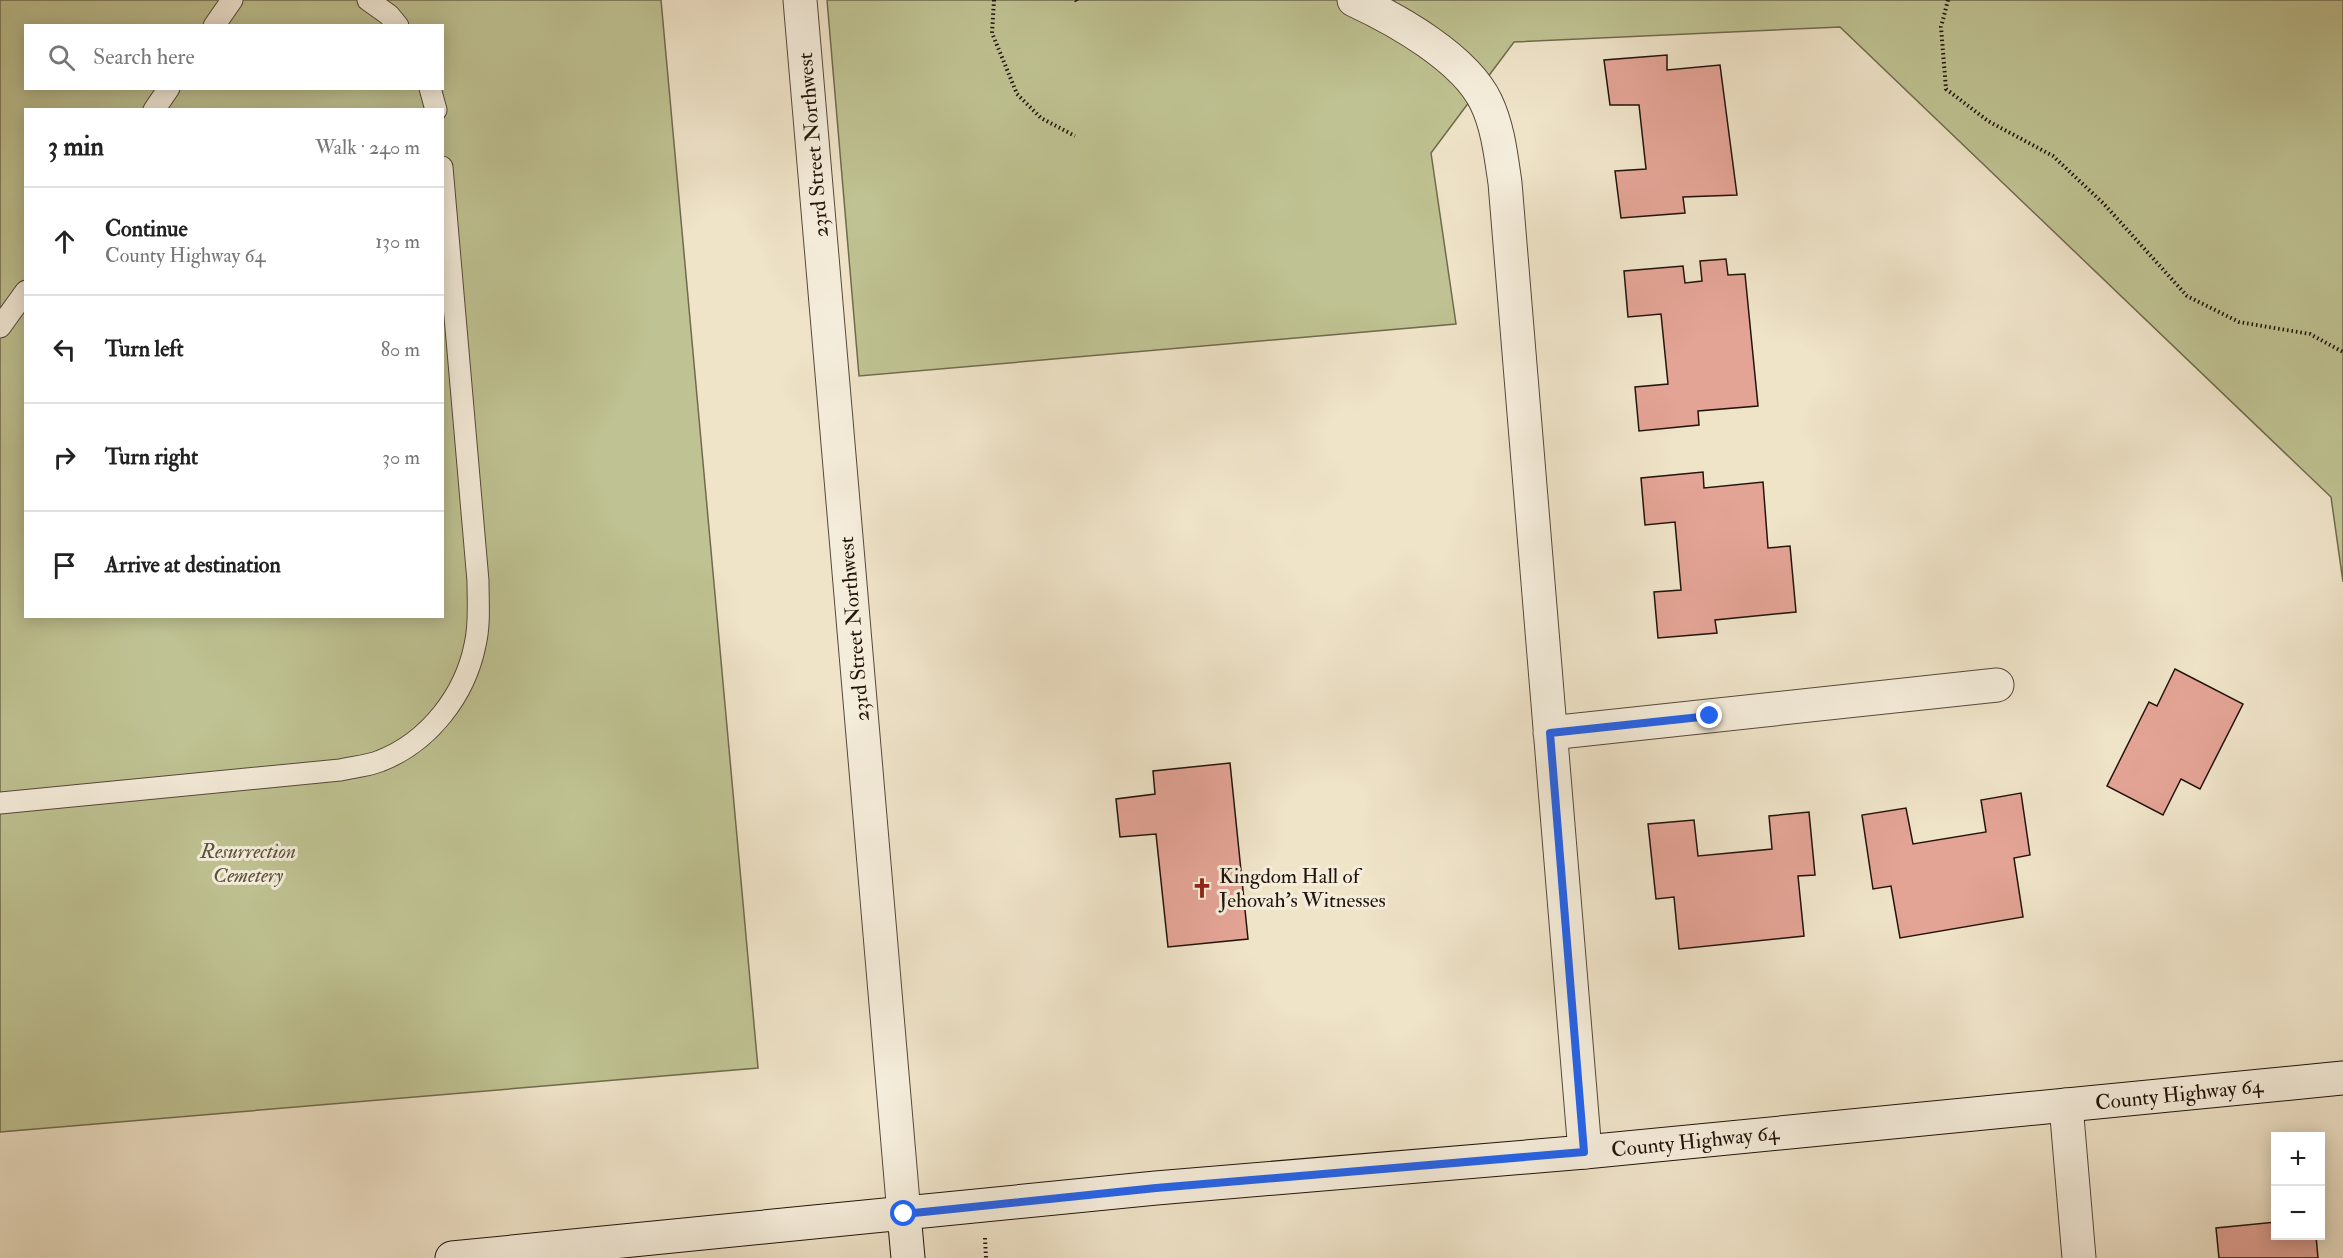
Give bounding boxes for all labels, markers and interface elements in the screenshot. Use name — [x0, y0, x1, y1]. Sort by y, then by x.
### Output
search box — [24, 24, 444, 90]
icon: search — [45, 41, 78, 74]
text: Search here — [93, 43, 195, 71]
street label: 23rd Street Northwest — [792, 51, 835, 239]
text: 3 min — [48, 131, 104, 163]
text: Walk · 240 m — [315, 135, 420, 160]
text: Continue — [105, 215, 188, 243]
icon: ahead — [48, 225, 81, 258]
text: 130 m — [375, 229, 420, 254]
text: County Highway 64 — [105, 243, 265, 268]
icon: left — [48, 333, 81, 366]
text: Turn left — [105, 335, 184, 363]
text: 80 m — [381, 337, 420, 362]
icon: right — [48, 441, 81, 474]
text: Turn right — [105, 443, 198, 471]
text: 30 m — [382, 445, 420, 470]
street label: 23rd Street Northwest — [833, 535, 876, 723]
icon: arrive — [48, 549, 81, 582]
text: Arrive at destination — [105, 551, 281, 579]
route end — [1696, 702, 1722, 728]
park label: Resurrection Cemetery — [199, 838, 296, 889]
place label: Kingdom Hall of Jehovah’s Witnesses — [1218, 863, 1386, 914]
church icon: Kingdom Hall of Jehovah’s Witnesses — [1190, 876, 1214, 900]
street label: County Highway 64 — [2094, 1072, 2266, 1117]
street label: County Highway 64 — [1610, 1119, 1782, 1164]
map controls — [2271, 1132, 2325, 1240]
button: + — [2271, 1132, 2325, 1186]
button: − — [2271, 1186, 2325, 1240]
route start — [890, 1200, 916, 1226]

